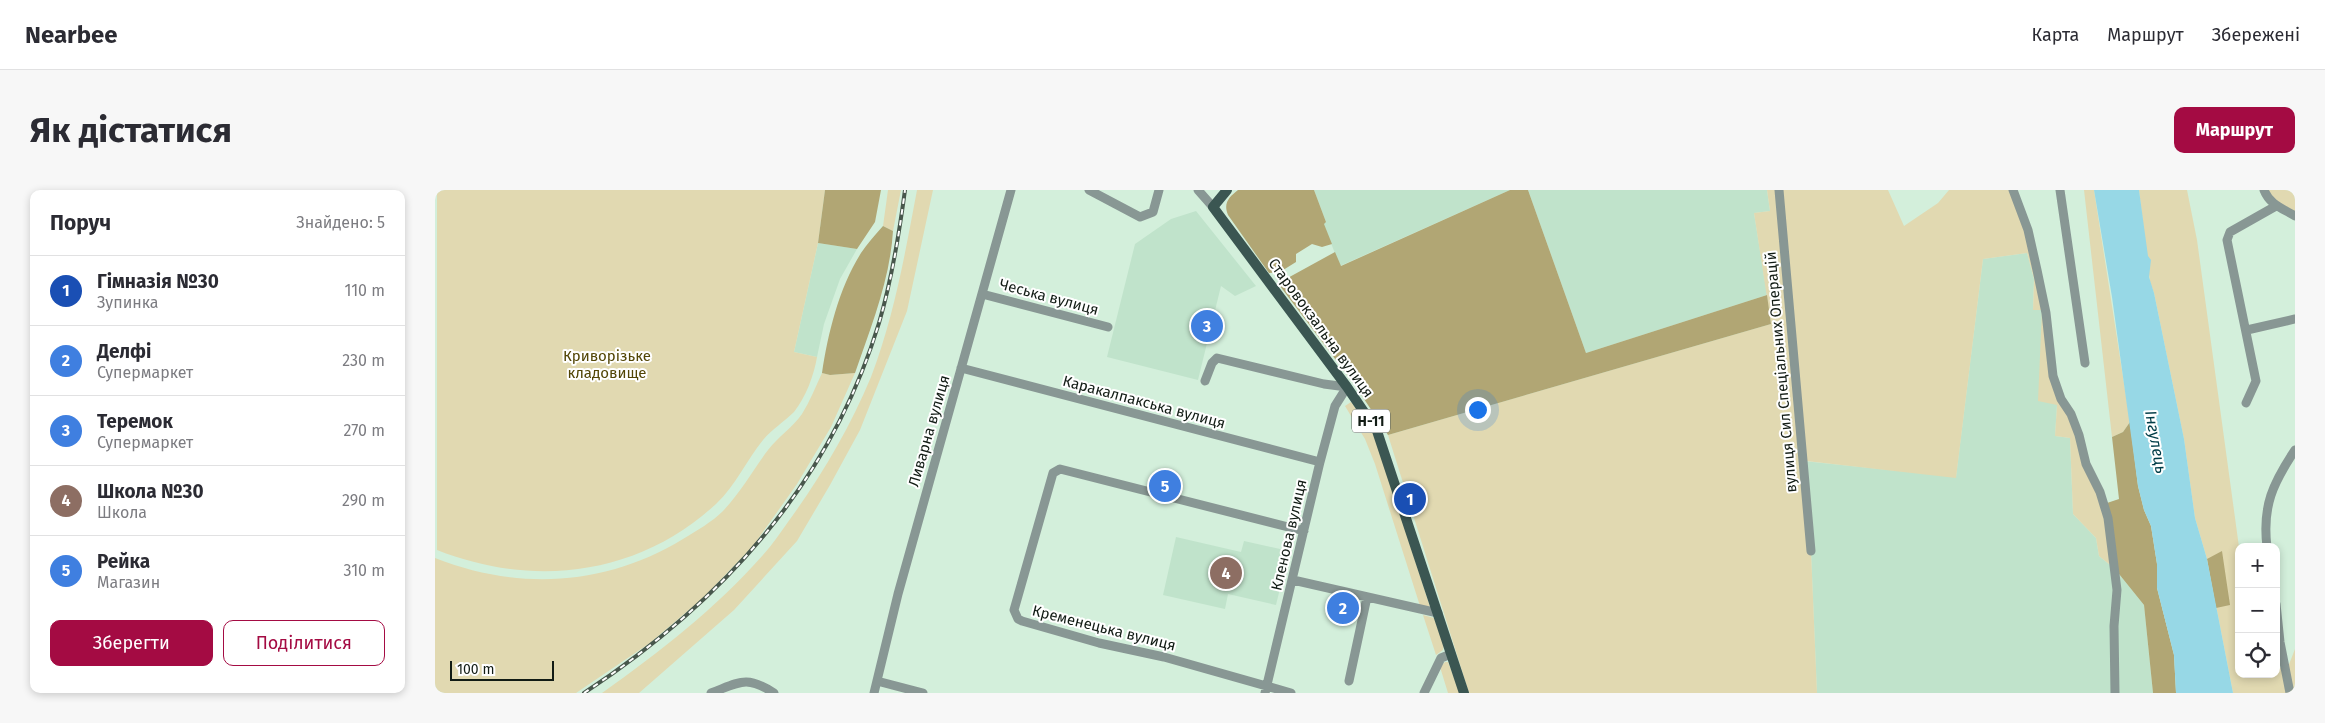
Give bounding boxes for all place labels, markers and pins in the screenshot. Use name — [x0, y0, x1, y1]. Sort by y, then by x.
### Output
pin: 3 — [1191, 307, 1223, 345]
pin: 5 — [1149, 467, 1181, 505]
pin: 1 — [1394, 480, 1426, 518]
pin: 4 — [1210, 554, 1242, 592]
pin: 2 — [1327, 589, 1359, 627]

